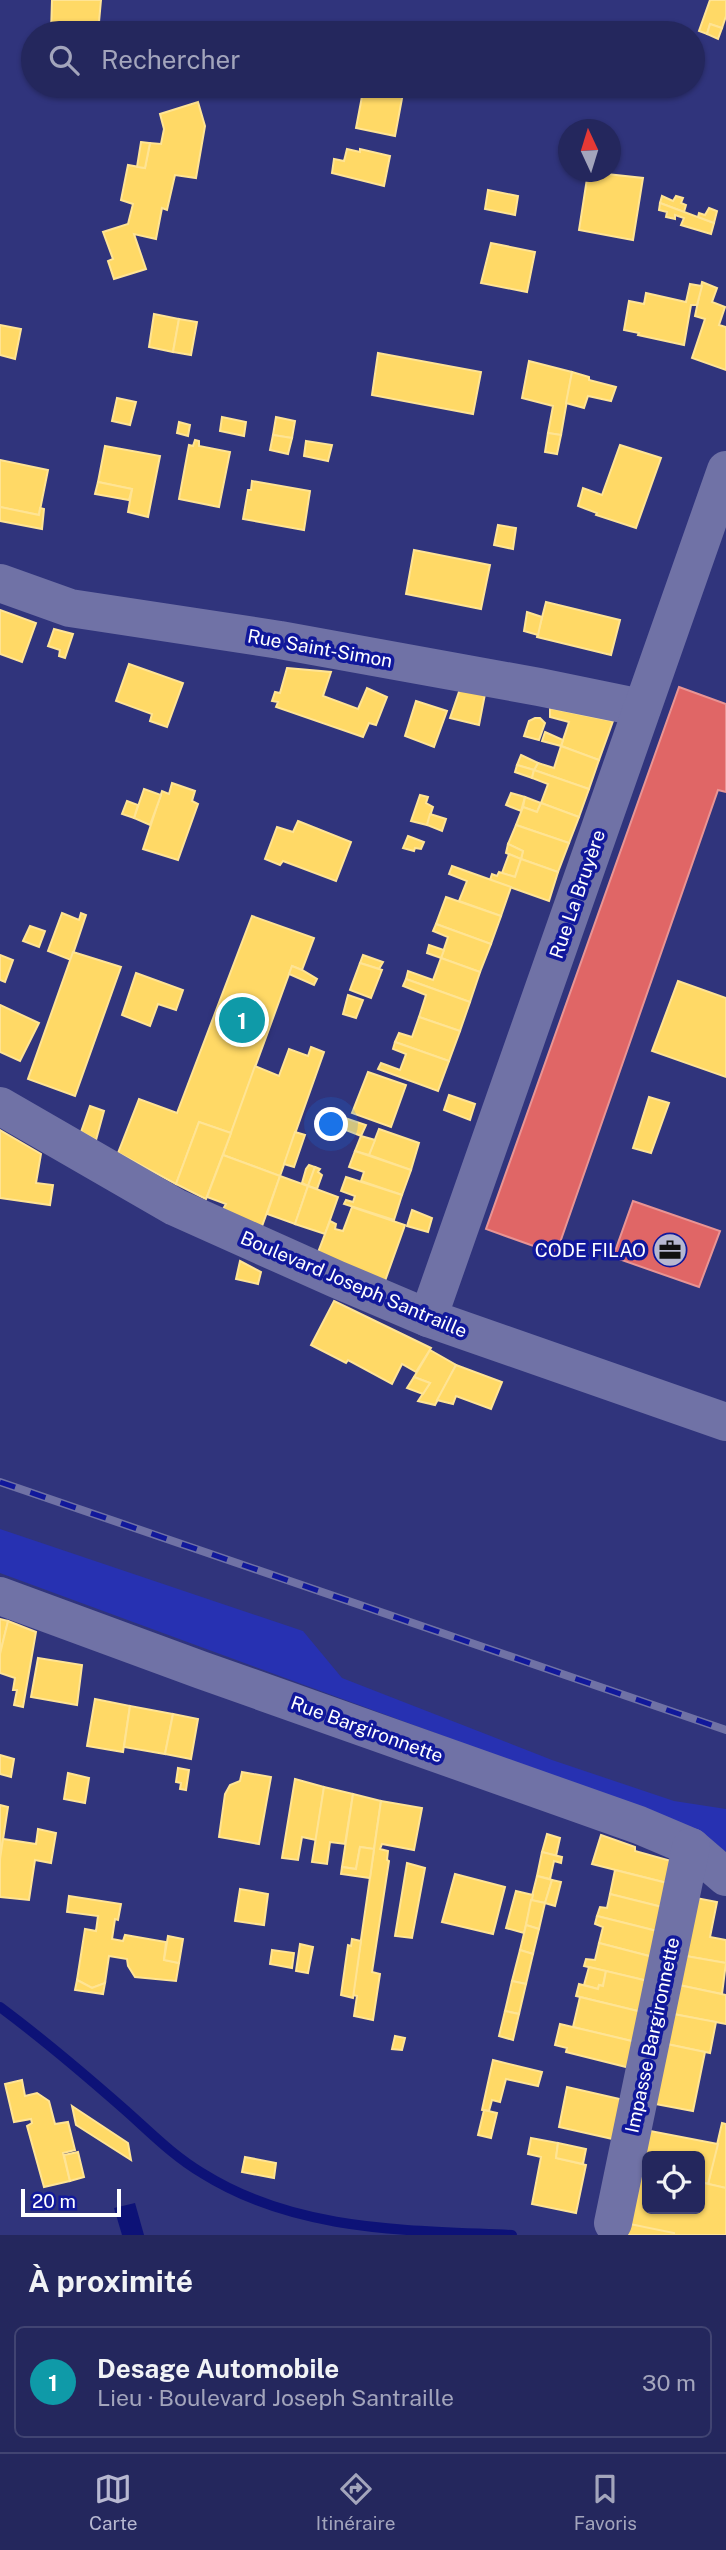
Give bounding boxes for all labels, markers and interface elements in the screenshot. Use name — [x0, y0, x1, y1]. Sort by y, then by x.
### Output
search box — [21, 21, 705, 98]
icon: search — [45, 41, 83, 79]
text: Rechercher — [101, 44, 240, 75]
north arrow — [558, 119, 621, 182]
street label: Rue Saint-Simon — [246, 624, 394, 672]
street label: Rue La Bruyère — [545, 827, 609, 961]
pin: 1 — [219, 994, 265, 1046]
your location — [314, 1107, 348, 1141]
street label: Boulevard Joseph Santraille — [237, 1226, 471, 1342]
office icon: CODE FILAO — [651, 1231, 689, 1269]
place label: CODE FILAO — [535, 1239, 646, 1261]
street label: Rue Bargironnette — [288, 1691, 446, 1767]
street label: Impasse Bargironnette — [620, 1935, 684, 2135]
map controls — [642, 2151, 705, 2214]
button: locate — [642, 2151, 705, 2214]
scale bar — [21, 2186, 121, 2218]
text: 20 m — [32, 2190, 76, 2212]
text: À proximité — [28, 2263, 193, 2299]
text: Desage Automobile — [97, 2353, 339, 2384]
text: 1 — [48, 2369, 58, 2396]
text: 30 m — [642, 2369, 696, 2396]
text: Lieu · Boulevard Joseph Santraille — [97, 2384, 454, 2411]
tab: Carte — [89, 2470, 138, 2534]
tab: Itinéraire — [316, 2470, 396, 2534]
tab: Favoris — [574, 2470, 637, 2534]

